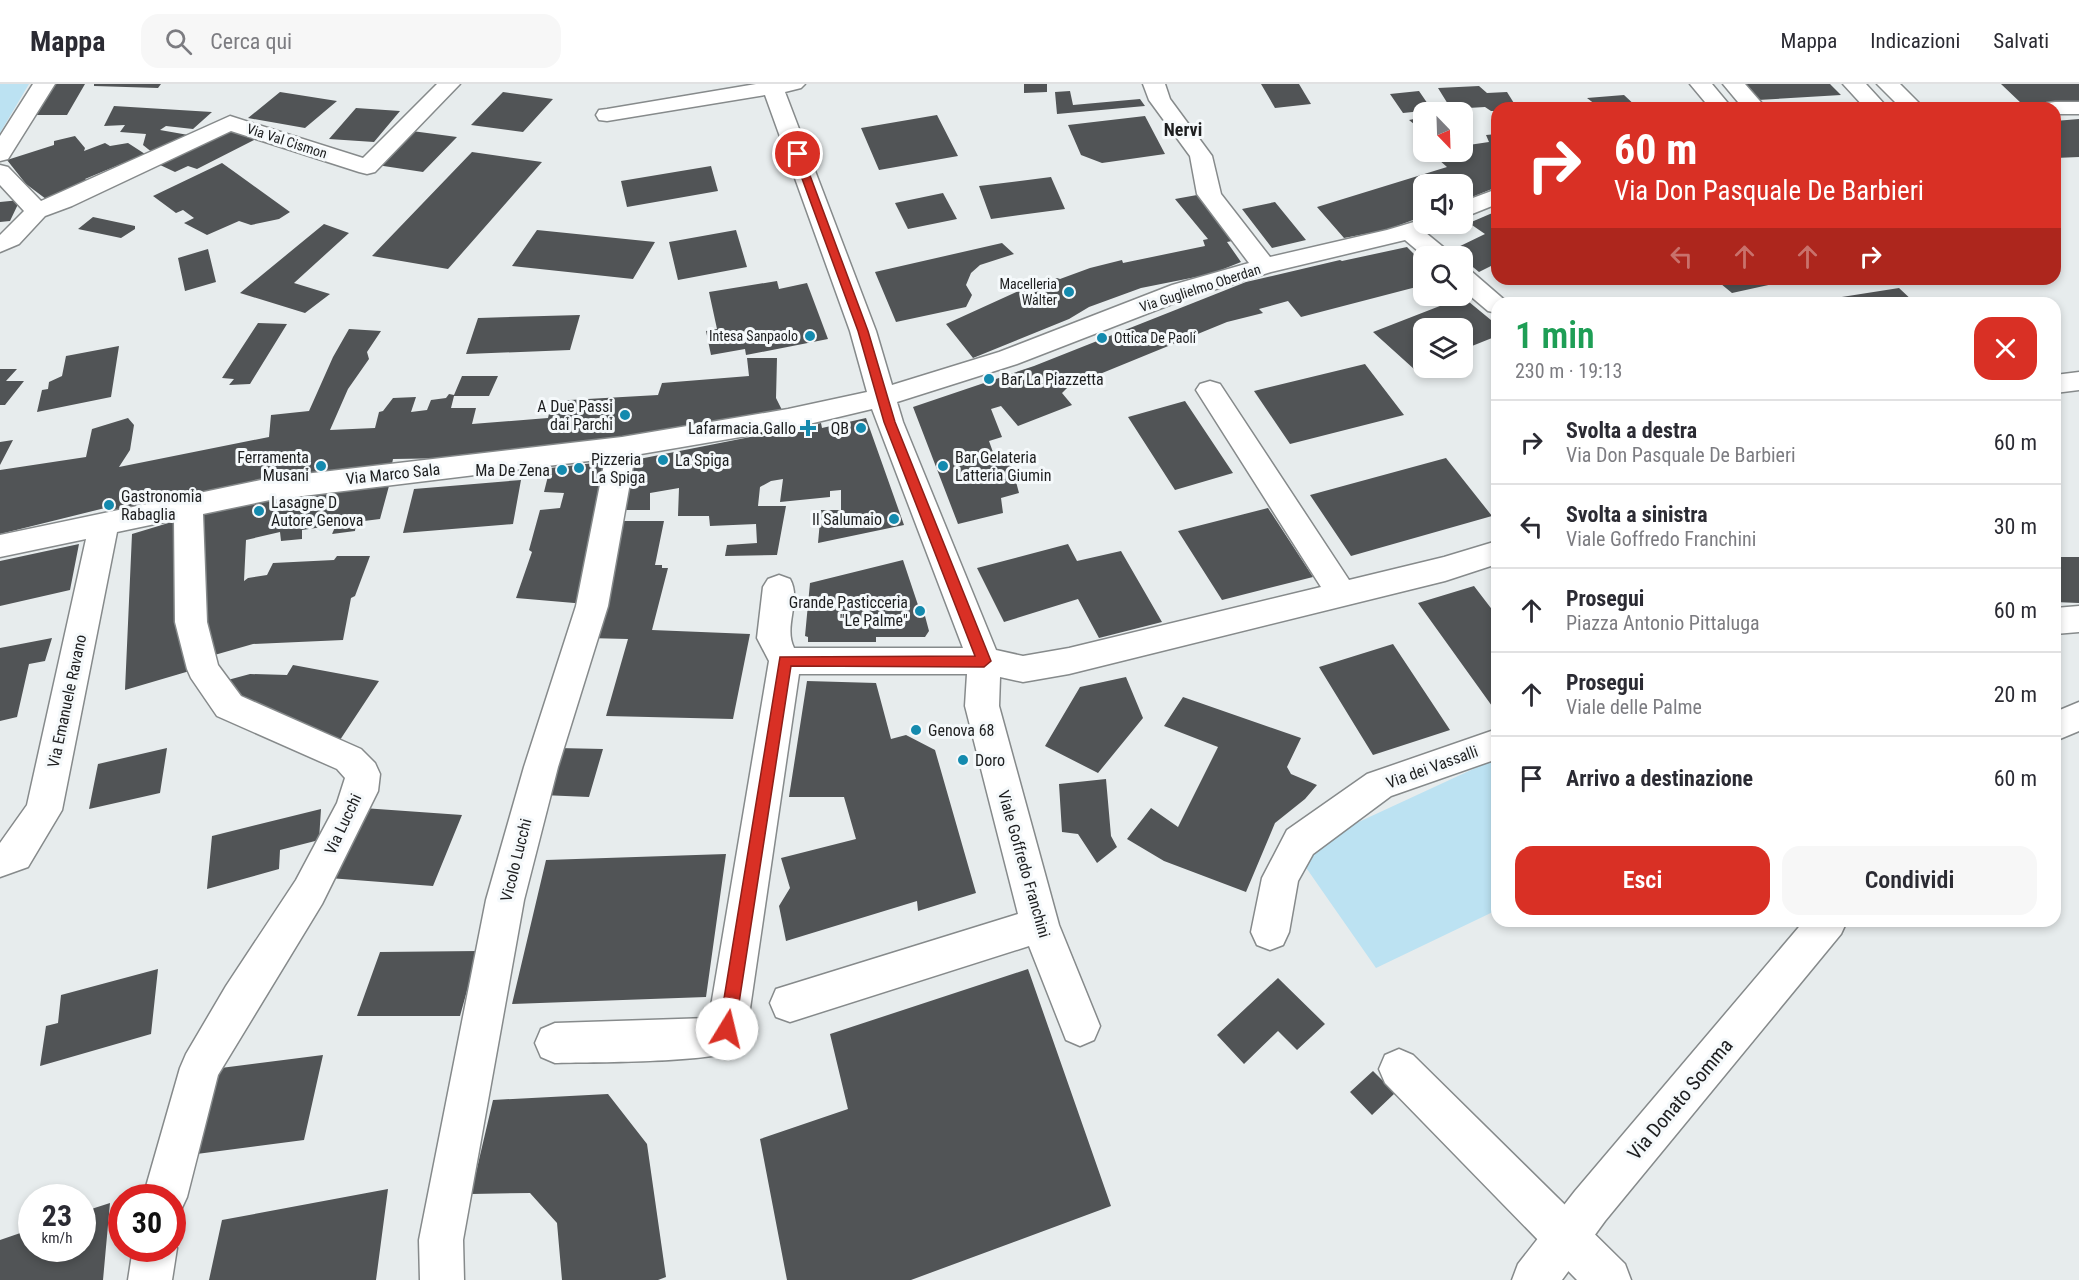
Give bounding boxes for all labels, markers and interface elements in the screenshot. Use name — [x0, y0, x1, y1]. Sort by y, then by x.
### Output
search box — [141, 14, 561, 68]
text: Mappa — [30, 25, 105, 58]
icon: search — [162, 25, 195, 58]
text: Cerca qui — [210, 29, 292, 54]
text: Mappa — [1781, 29, 1837, 53]
text: Indicazioni — [1870, 29, 1960, 53]
text: Salvati — [1993, 29, 2049, 53]
north arrow — [1413, 102, 1473, 162]
map controls — [1413, 102, 1473, 378]
district label: Nervi — [1164, 119, 1202, 140]
street label: Via Val Cismon — [245, 120, 329, 162]
text: 60 m — [1614, 125, 1697, 174]
icon: right — [1515, 126, 1593, 204]
pin — [772, 128, 823, 179]
icon: arrive — [781, 137, 814, 170]
button: sound — [1413, 174, 1473, 234]
text: Via Don Pasquale De Barbieri — [1614, 175, 1924, 207]
icon: left — [1665, 240, 1698, 273]
icon: ahead — [1728, 240, 1761, 273]
icon: ahead — [1791, 240, 1824, 273]
icon: right — [1854, 240, 1887, 273]
button: search — [1413, 246, 1473, 306]
street label: Via Guglielmo Oberdan — [1137, 261, 1263, 315]
place label: Macelleria Walter — [1000, 276, 1057, 308]
marker: Macelleria Walter — [1062, 285, 1076, 299]
text: 1 min — [1515, 315, 1595, 357]
button: close — [1974, 317, 2037, 380]
button: layers — [1413, 318, 1473, 378]
place label: Intesa Sanpaolo — [709, 328, 798, 344]
marker: Intesa Sanpaolo — [803, 329, 817, 343]
place label: Ottica De Paoli — [1114, 330, 1196, 346]
marker: Ottica De Paoli — [1095, 331, 1109, 345]
text: 230 m · 19:13 — [1515, 359, 1622, 383]
place label: Bar La Piazzetta — [1001, 370, 1104, 389]
marker: Bar La Piazzetta — [982, 372, 996, 386]
place label: A Due Passi dai Parchi — [537, 397, 613, 434]
marker: A Due Passi dai Parchi — [618, 408, 632, 422]
text: Svolta a destra — [1566, 418, 1697, 443]
place label: Lafarmacia.Gallo — [688, 419, 796, 438]
place label: QB — [831, 419, 849, 438]
marker: Lafarmacia.Gallo — [801, 421, 815, 435]
marker: QB — [854, 421, 868, 435]
icon: right — [1515, 426, 1548, 459]
text: 60 m — [1994, 430, 2037, 455]
text: Via Don Pasquale De Barbieri — [1566, 443, 1796, 467]
place label: Ferramenta Musani — [237, 448, 309, 485]
place label: Bar Gelateria Latteria Giumin — [955, 448, 1051, 485]
place label: Pizzeria La Spiga — [591, 450, 645, 487]
place label: La Spiga — [675, 451, 729, 470]
marker: La Spiga — [656, 453, 670, 467]
marker: Ferramenta Musani — [314, 459, 328, 473]
marker: Bar Gelateria Latteria Giumin — [936, 459, 950, 473]
street label: Via Marco Sala — [345, 460, 441, 488]
place label: Ma De Zena — [475, 461, 550, 480]
marker: Pizzeria La Spiga — [572, 461, 586, 475]
marker: Ma De Zena — [555, 463, 569, 477]
place label: Gastronomia Rabaglia — [121, 487, 202, 524]
place label: Lasagne D Autore Genova — [271, 493, 363, 530]
marker: Gastronomia Rabaglia — [102, 498, 116, 512]
text: Svolta a sinistra — [1566, 502, 1708, 527]
marker: Lasagne D Autore Genova — [252, 504, 266, 518]
place label: Il Salumaio — [812, 510, 882, 529]
icon: left — [1515, 510, 1548, 543]
marker: Il Salumaio — [887, 512, 901, 526]
text: 30 m — [1994, 514, 2037, 539]
text: Viale Goffredo Franchini — [1566, 527, 1756, 551]
text: Prosegui — [1566, 586, 1644, 611]
place label: Grande Pasticceria "Le Palme" — [789, 593, 908, 630]
icon: ahead — [1515, 594, 1548, 627]
text: 60 m — [1994, 598, 2037, 623]
marker: Grande Pasticceria "Le Palme" — [913, 604, 927, 618]
text: Piazza Antonio Pittaluga — [1566, 611, 1760, 635]
street label: Via Emanuele Ravano — [44, 633, 90, 769]
text: Prosegui — [1566, 670, 1644, 695]
icon: ahead — [1515, 678, 1548, 711]
text: 20 m — [1994, 682, 2037, 707]
text: Viale delle Palme — [1566, 695, 1702, 719]
place label: Genova 68 — [928, 721, 994, 740]
marker: Genova 68 — [909, 723, 923, 737]
street label: Via dei Vassalli — [1383, 742, 1481, 792]
place label: Doro — [975, 751, 1005, 770]
marker: Doro — [956, 753, 970, 767]
icon: arrive — [1515, 762, 1548, 795]
text: Arrivo a destinazione — [1566, 766, 1753, 791]
text: 60 m — [1994, 766, 2037, 791]
street label: Viale Goffredo Franchini — [994, 788, 1054, 940]
street label: Via Lucchi — [321, 790, 365, 858]
street label: Vicolo Lucchi — [497, 817, 535, 903]
button: Esci — [1515, 846, 1770, 915]
button: Condividi — [1782, 846, 2037, 915]
position arrow — [695, 997, 759, 1061]
street label: Via Donato Somma — [1622, 1033, 1738, 1165]
speed limit sign: 30 — [108, 1184, 186, 1262]
text: 23 — [42, 1198, 72, 1233]
text: km/h — [42, 1229, 72, 1247]

